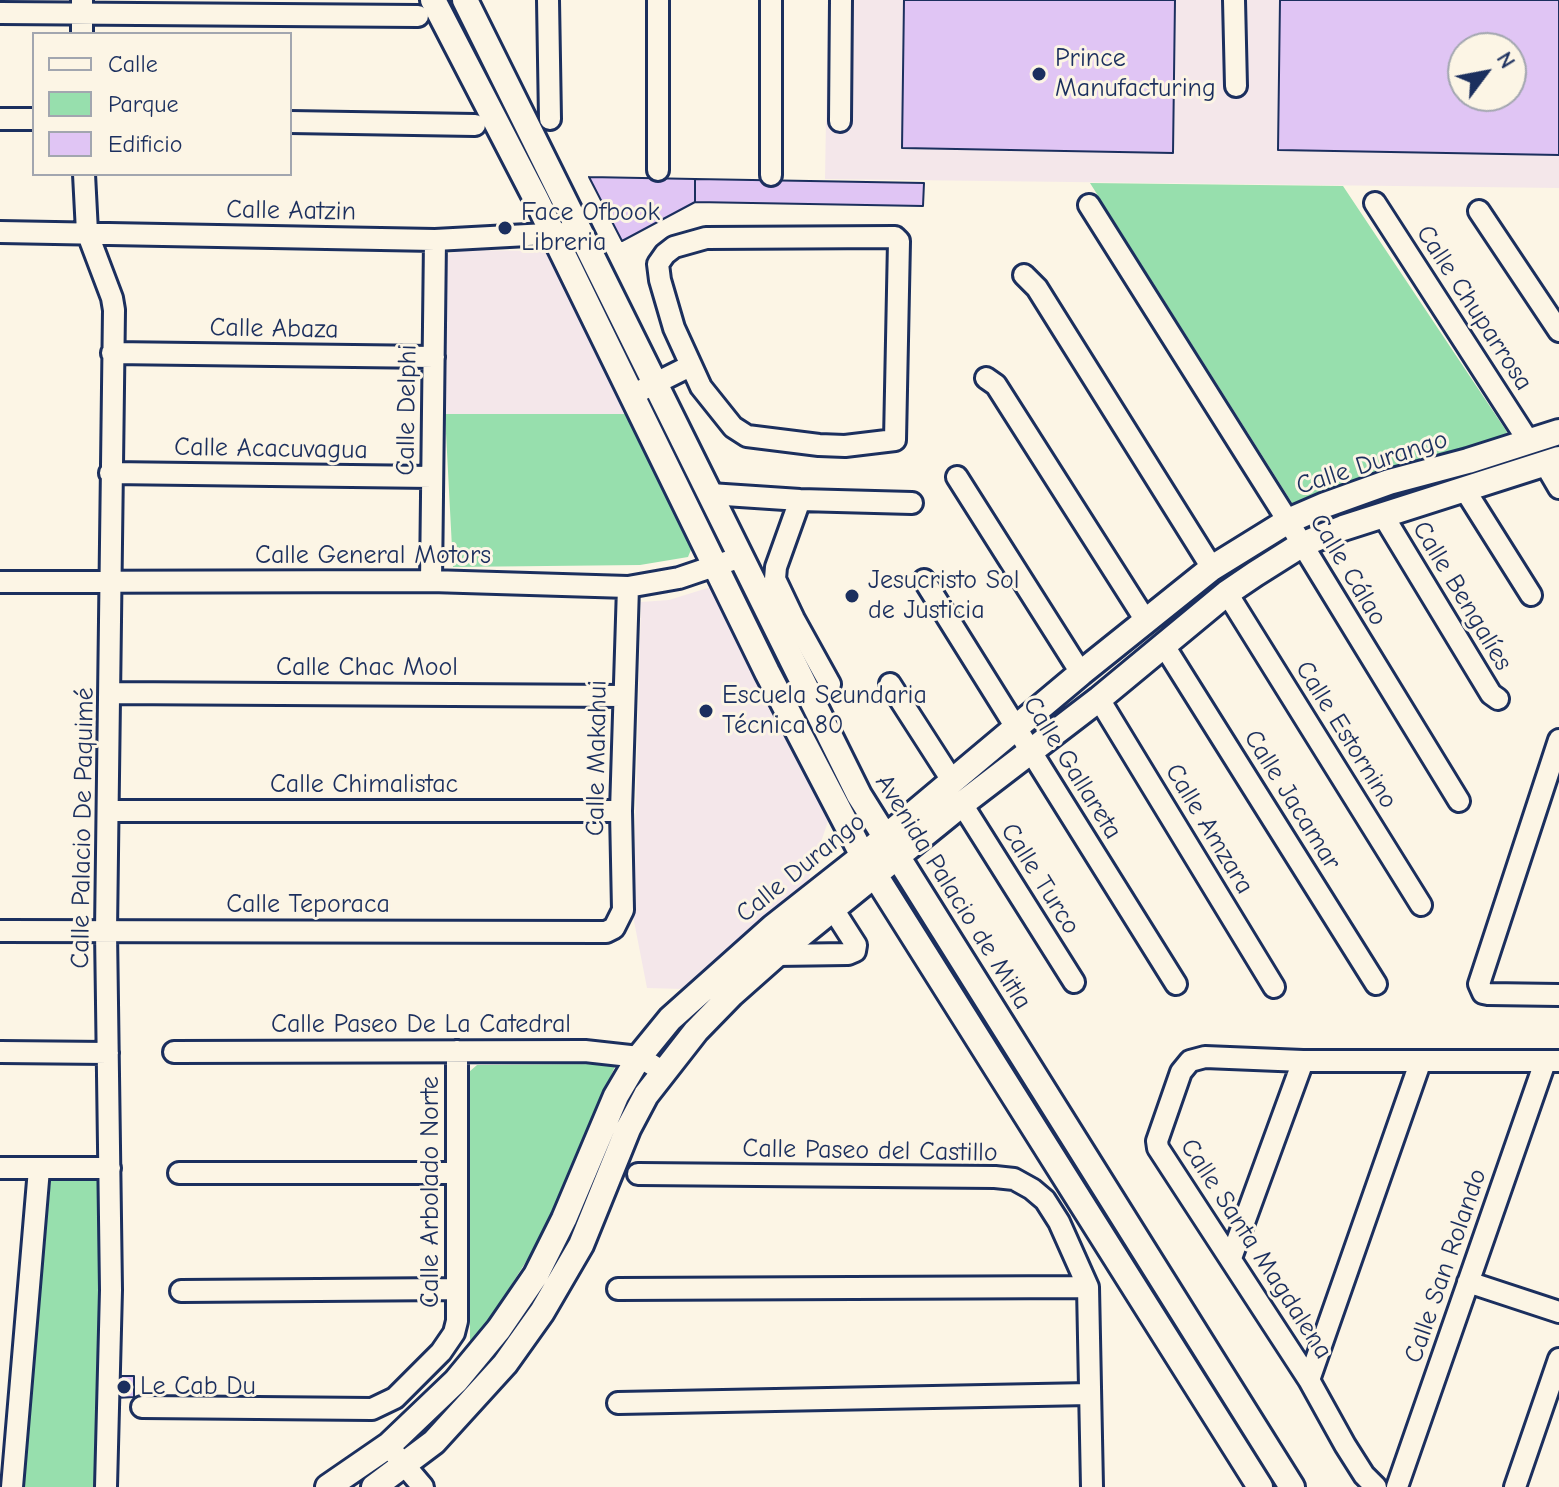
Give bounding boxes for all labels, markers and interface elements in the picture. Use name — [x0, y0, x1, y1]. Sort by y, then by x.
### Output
legend — [32, 32, 292, 176]
north arrow — [1447, 32, 1527, 112]
place label: Prince Manufacturing — [1055, 43, 1216, 104]
text: N — [1491, 47, 1520, 73]
text: Calle — [108, 50, 158, 78]
marker: Prince Manufacturing — [1030, 65, 1048, 83]
text: Parque — [108, 90, 179, 118]
text: Edificio — [108, 130, 183, 158]
street label: Calle Aatzin — [226, 194, 356, 228]
place label: Face Ofbook Libreria — [521, 197, 660, 258]
marker: Face Ofbook Libreria — [496, 219, 514, 237]
street label: Calle Chuparrosa — [1409, 219, 1539, 397]
street label: Calle Abaza — [209, 312, 339, 346]
street label: Calle Delphi — [390, 344, 424, 476]
street label: Calle Durango — [1292, 424, 1452, 502]
street label: Calle Acacuvagua — [174, 432, 368, 466]
street label: Calle Cálao — [1303, 509, 1393, 631]
street label: Calle Bengalíes — [1405, 516, 1519, 676]
street label: Calle General Motors — [255, 540, 491, 572]
place label: Jesucristo Sol de Justicia — [868, 565, 1020, 626]
marker: Jesucristo Sol de Justicia — [843, 587, 861, 605]
street label: Calle Chac Mool — [276, 652, 458, 684]
street label: Calle Estornino — [1288, 655, 1404, 815]
street label: Calle Makahui — [580, 680, 614, 836]
place label: Escuela Seundaria Técnica 80 — [722, 680, 927, 742]
street label: Calle Palacio De Paquimé — [65, 687, 101, 969]
street label: Calle Gallareta — [1016, 691, 1128, 845]
marker: Escuela Seundaria Técnica 80 — [697, 702, 715, 720]
street label: Calle Jacamar — [1237, 724, 1347, 876]
street label: Calle Amzara — [1158, 758, 1260, 900]
street label: Calle Chimalistac — [270, 769, 458, 801]
street label: Avenida Palacio de Mitla — [868, 769, 1038, 1015]
street label: Calle Durango — [730, 806, 872, 930]
street label: Calle Turco — [994, 818, 1086, 940]
street label: Calle Teporaca — [226, 889, 390, 921]
street label: Calle Paseo De La Catedral — [271, 1009, 571, 1041]
street label: Calle Arbolado Norte — [415, 1076, 447, 1308]
street label: Calle Paseo del Castillo — [742, 1133, 998, 1169]
street label: Calle Santa Magdalena — [1173, 1133, 1339, 1365]
street label: Calle San Rolando — [1398, 1165, 1494, 1367]
place label: Le Cab Du — [140, 1371, 256, 1403]
marker: Le Cab Du — [115, 1378, 133, 1396]

